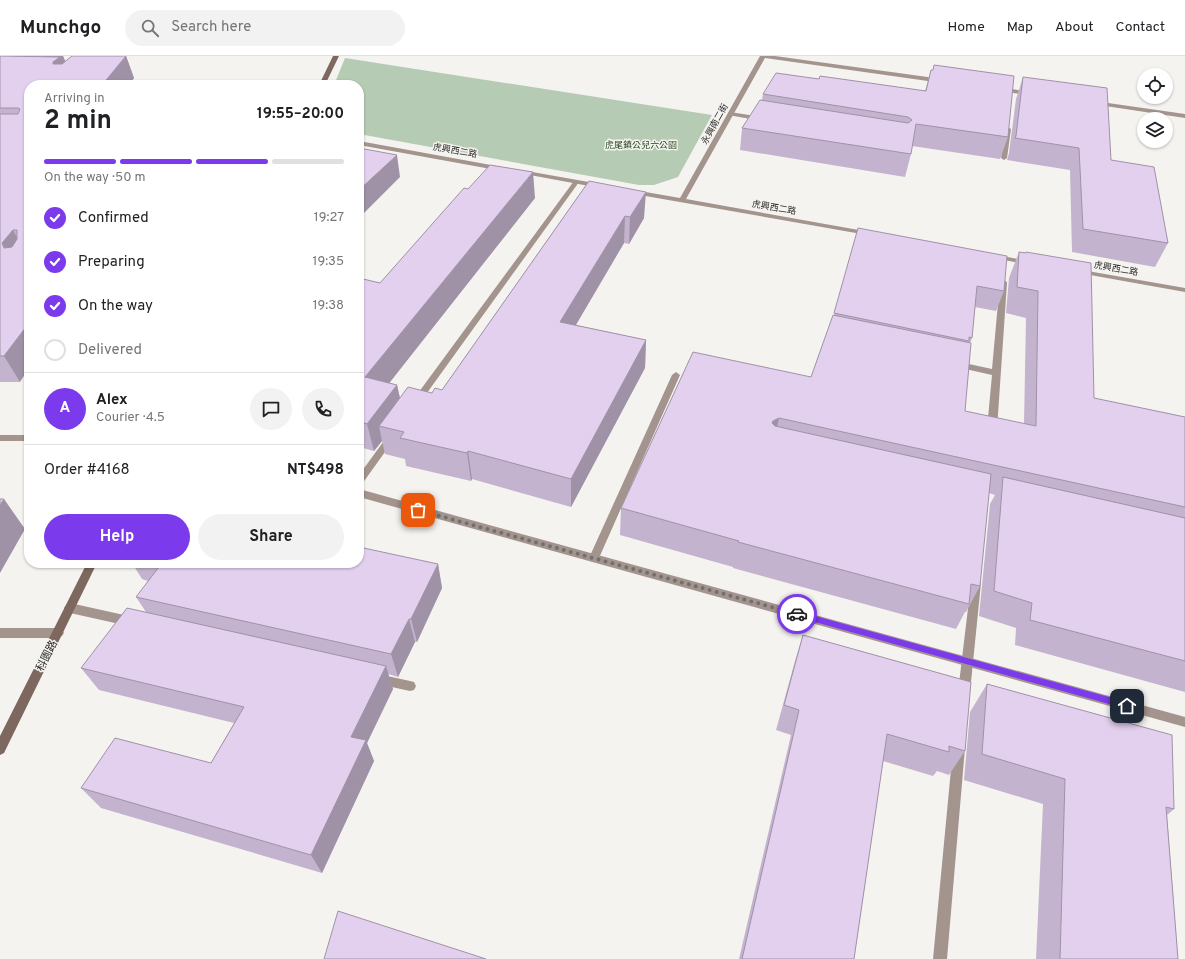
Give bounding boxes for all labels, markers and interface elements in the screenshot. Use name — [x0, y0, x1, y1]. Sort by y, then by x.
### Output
search box — [125, 10, 405, 46]
text: Munchgo — [20, 16, 101, 40]
icon: search — [139, 17, 161, 39]
text: Search here — [171, 18, 251, 37]
text: Home — [948, 19, 985, 36]
text: Map — [1007, 19, 1033, 36]
text: About — [1055, 19, 1094, 36]
text: Contact — [1116, 19, 1165, 36]
map controls — [1137, 68, 1173, 148]
button: locate — [1137, 68, 1173, 104]
text: Arriving in — [44, 91, 105, 107]
street label: 永興南二街 — [699, 102, 731, 146]
text: 2 min — [44, 105, 112, 138]
text: 19:55–20:00 — [257, 105, 344, 124]
button: layers — [1137, 112, 1173, 148]
park label: 虎尾鎮公兒六公園 — [605, 139, 677, 151]
street label: 虎興西二路 — [432, 142, 478, 160]
text: On the way · 50 m — [44, 170, 146, 186]
street label: 虎興西二路 — [751, 199, 797, 217]
icon: check — [44, 207, 66, 229]
text: Confirmed — [78, 209, 149, 228]
text: 19:27 — [314, 210, 344, 226]
icon: check — [44, 251, 66, 273]
text: Preparing — [78, 253, 145, 272]
text: 19:35 — [313, 254, 344, 270]
street label: 虎興西二路 — [1093, 260, 1139, 278]
icon: check — [44, 295, 66, 317]
text: On the way — [78, 297, 153, 316]
text: 19:38 — [313, 298, 344, 314]
text: Delivered — [78, 341, 142, 360]
button: chat — [250, 388, 292, 430]
button: phone — [302, 388, 344, 430]
text: Alex — [96, 391, 128, 410]
text: A — [60, 399, 70, 418]
text: Courier · 4.5 — [96, 410, 165, 426]
text: Order #4168 — [44, 461, 130, 480]
text: NT$498 — [287, 461, 344, 480]
pin — [401, 493, 435, 527]
icon: bag — [407, 499, 429, 521]
button: Help — [44, 514, 190, 560]
button: Share — [198, 514, 344, 560]
courier — [777, 594, 817, 634]
icon: car — [786, 603, 808, 625]
street label: 科園路 — [33, 638, 61, 674]
pin — [1110, 689, 1144, 723]
icon: home — [1116, 695, 1138, 717]

